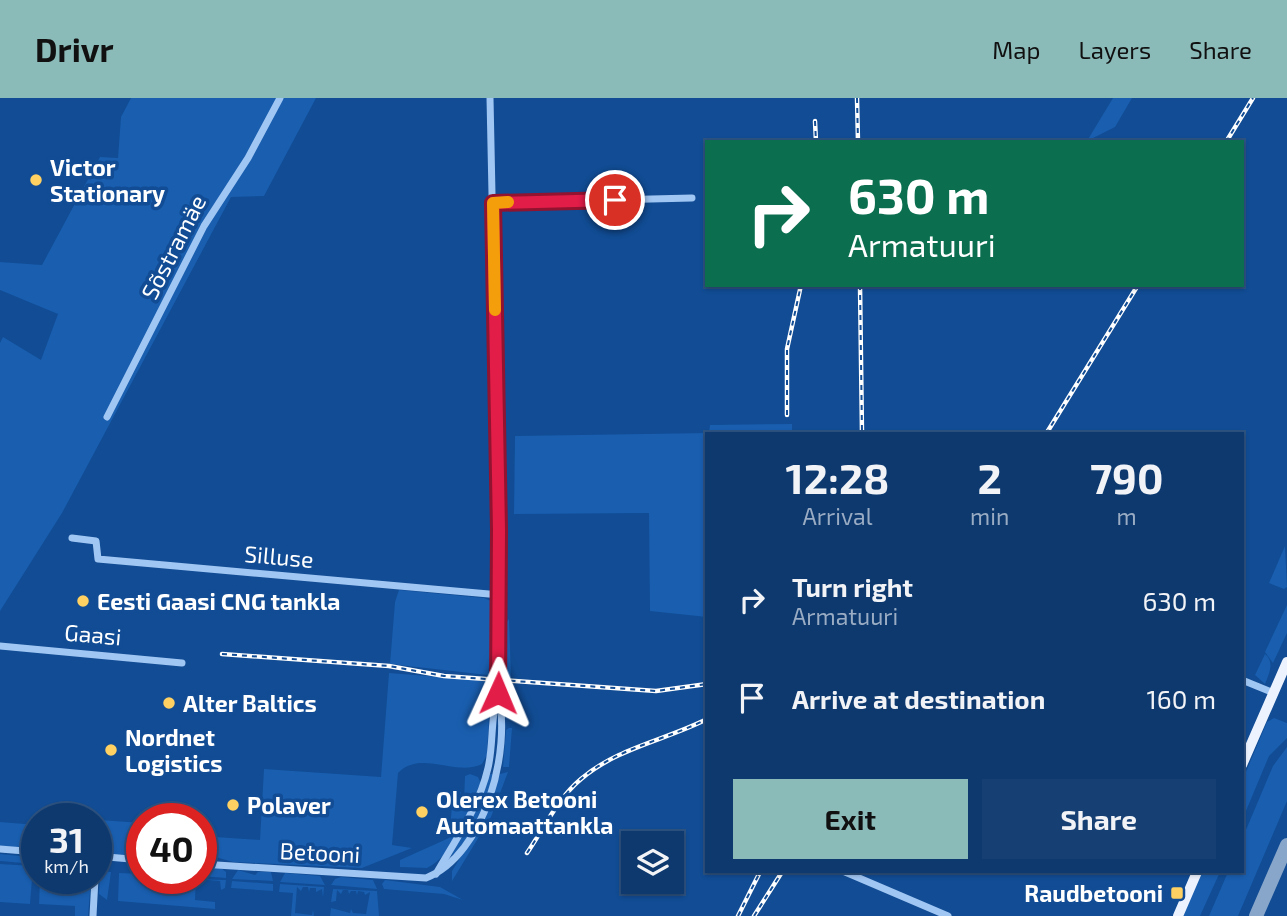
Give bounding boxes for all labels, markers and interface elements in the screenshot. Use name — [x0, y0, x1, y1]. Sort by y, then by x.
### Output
text: Drivr — [35, 29, 114, 69]
text: Map — [992, 35, 1040, 64]
text: Layers — [1078, 35, 1151, 64]
text: Share — [1189, 35, 1252, 64]
place label: Victor Stationary — [50, 153, 165, 207]
text: 630 m — [848, 165, 989, 224]
icon: right — [733, 168, 824, 259]
pin — [585, 170, 645, 230]
marker: Victor Stationary — [28, 172, 44, 188]
icon: arrive — [596, 181, 634, 219]
street label: Sõstramäe — [135, 190, 211, 304]
text: Armatuuri — [848, 225, 996, 263]
text: 12:28 — [786, 452, 890, 502]
text: 2 — [978, 452, 1002, 502]
text: 790 — [1090, 452, 1163, 502]
text: Arrival — [803, 502, 873, 530]
text: min — [970, 502, 1009, 530]
text: m — [1117, 502, 1137, 530]
street label: Silluse — [243, 539, 315, 573]
text: Turn right — [792, 571, 913, 602]
icon: right — [733, 581, 771, 619]
text: 630 m — [1142, 585, 1216, 616]
place label: Eesti Gaasi CNG tankla — [97, 587, 340, 615]
marker: Eesti Gaasi CNG tankla — [75, 593, 91, 609]
text: Armatuuri — [792, 602, 898, 630]
street label: Gaasi — [63, 618, 123, 650]
position arrow — [461, 656, 535, 730]
icon: arrive — [733, 679, 771, 717]
text: Arrive at destination — [792, 683, 1045, 714]
text: 160 m — [1147, 683, 1216, 714]
place label: Alter Baltics — [183, 689, 317, 717]
marker: Alter Baltics — [161, 695, 177, 711]
place label: Nordnet Logistics — [125, 723, 223, 777]
marker: Nordnet Logistics — [103, 742, 119, 758]
button: Exit — [733, 779, 968, 859]
button: Share — [982, 779, 1216, 859]
place label: Olerex Betooni Automaattankla — [436, 785, 613, 839]
place label: Polaver — [247, 791, 331, 819]
marker: Polaver — [225, 797, 241, 813]
speed limit sign: 40 — [126, 803, 217, 894]
marker: Olerex Betooni Automaattankla — [414, 804, 430, 820]
text: 31 — [49, 818, 84, 860]
map controls — [621, 831, 684, 894]
button: layers — [621, 831, 684, 894]
street label: Betooni — [279, 836, 361, 868]
text: km/h — [44, 855, 89, 877]
place label: Raudbetooni — [1024, 879, 1163, 907]
marker: Raudbetooni — [1169, 885, 1185, 901]

